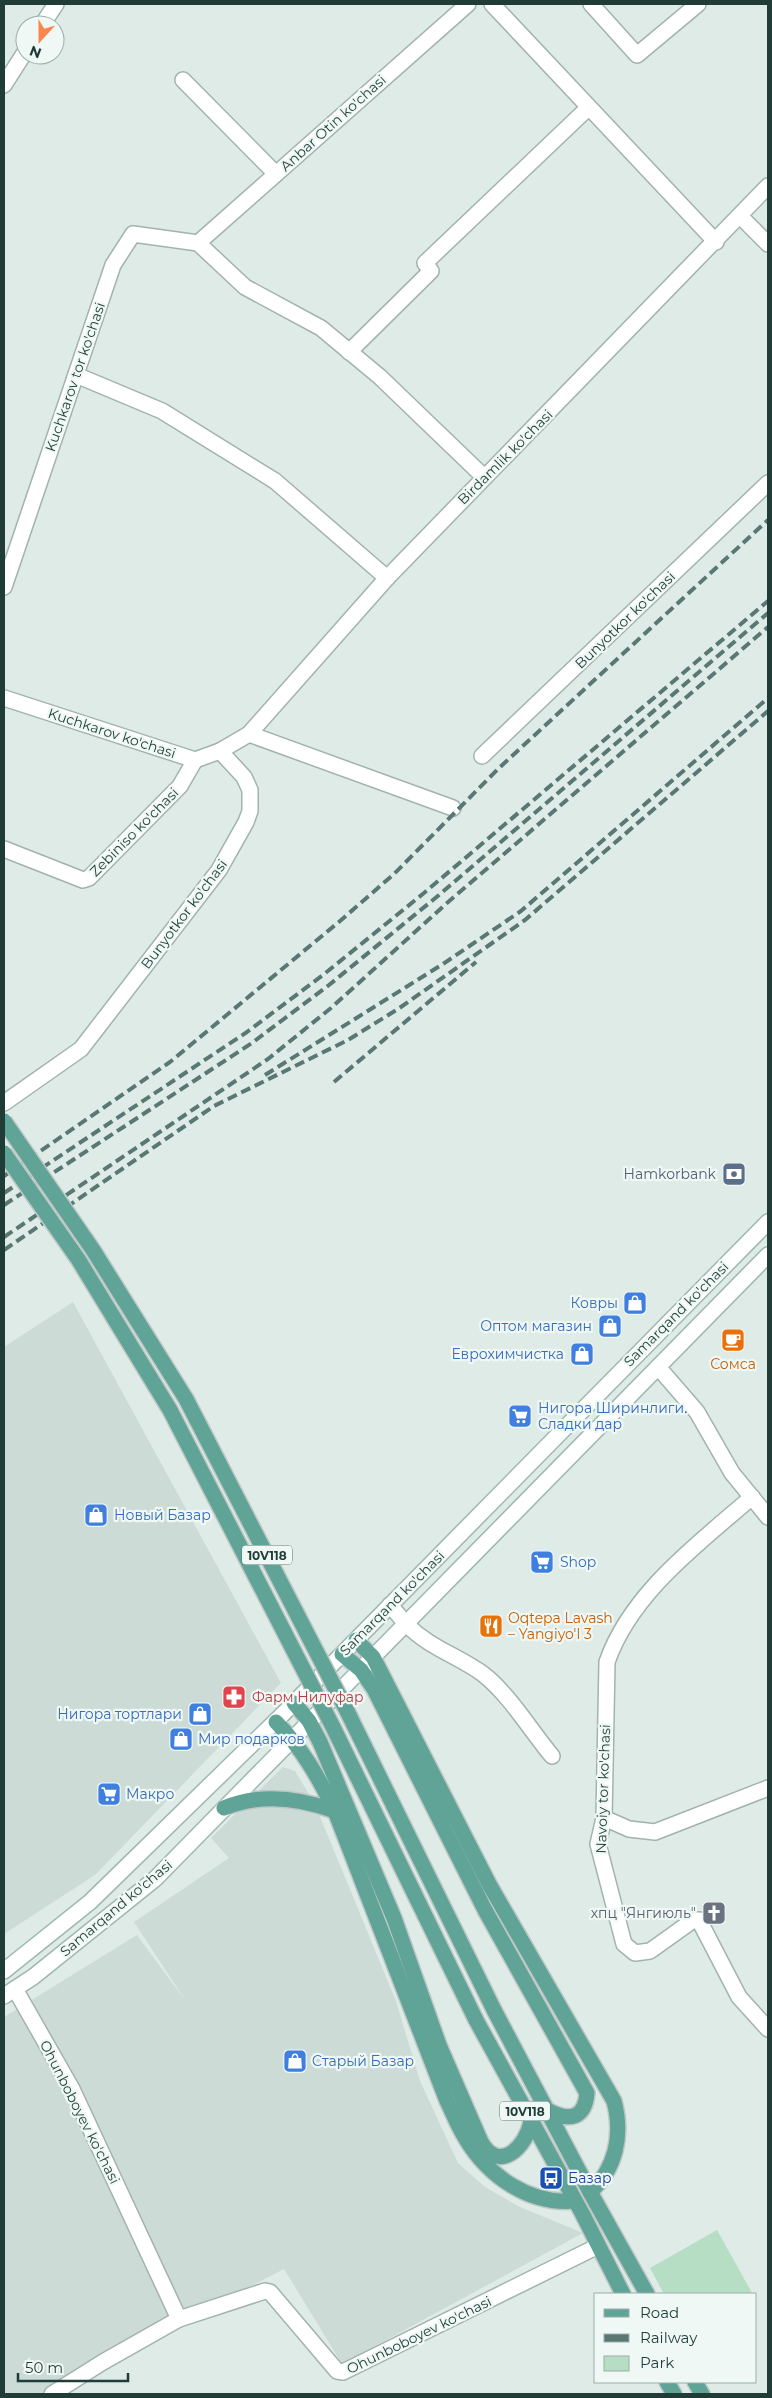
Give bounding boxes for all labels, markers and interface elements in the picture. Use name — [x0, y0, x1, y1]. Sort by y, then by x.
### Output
north arrow — [15, 15, 65, 65]
text: N — [27, 42, 44, 63]
street label: Anbar Otin ko'chasi — [276, 71, 390, 175]
street label: Kuchkarov tor ko'chasi — [41, 300, 109, 454]
street label: Birdamlik ko'chasi — [454, 406, 556, 508]
street label: Bunyotkor ko'chasi — [571, 568, 679, 672]
street label: Kuchkarov ko'chasi — [46, 704, 178, 762]
street label: Zebiniso ko'chasi — [86, 784, 182, 880]
street label: Bunyotkor ko'chasi — [137, 856, 231, 972]
bank icon: Hamkorbank — [721, 1161, 747, 1187]
place label: Hamkorbank — [624, 1165, 717, 1183]
street label: Samarqand ko'chasi — [620, 1258, 732, 1370]
shop icon: Ковры — [622, 1290, 648, 1316]
place label: Ковры — [571, 1294, 618, 1312]
shop icon: Оптом магазин — [597, 1313, 623, 1339]
place label: Оптом магазин — [480, 1317, 592, 1335]
cafe icon: Сомса — [720, 1327, 746, 1353]
shop icon: Еврохимчистка — [569, 1341, 595, 1367]
place label: Еврохимчистка — [451, 1345, 564, 1363]
place label: Сомса — [710, 1355, 756, 1373]
place label: Нигора Ширинлиги. Сладки дар — [538, 1399, 687, 1433]
supermarket icon: Нигора Ширинлиги. Сладки дар — [507, 1403, 533, 1429]
shop icon: Новый Базар — [83, 1502, 109, 1528]
place label: Новый Базар — [114, 1506, 211, 1524]
road number: 10V118 — [242, 1546, 292, 1564]
street label: Samarqand ko'chasi — [336, 1547, 448, 1659]
supermarket icon: Shop — [529, 1549, 555, 1575]
place label: Shop — [560, 1553, 596, 1571]
place label: Oqtepa Lavash – Yangiyo'l 3 — [508, 1609, 613, 1643]
restaurant icon: Oqtepa Lavash – Yangiyo'l 3 — [478, 1613, 504, 1639]
pharmacy icon: Фарм Нилуфар — [221, 1684, 247, 1710]
place label: Фарм Нилуфар — [252, 1688, 364, 1706]
shop icon: Нигора тортлари — [187, 1701, 213, 1727]
place label: Нигора тортлари — [57, 1705, 182, 1723]
street label: Navoiy tor ko'chasi — [592, 1724, 614, 1854]
shop icon: Мир подарков — [168, 1726, 194, 1752]
place label: Мир подарков — [198, 1730, 305, 1748]
supermarket icon: Макро — [96, 1781, 122, 1807]
place label: Макро — [126, 1785, 174, 1803]
street label: Samarqand ko'chasi — [56, 1856, 176, 1960]
church icon: хпц "Янгиюль" — [701, 1900, 727, 1926]
place label: хпц "Янгиюль" — [591, 1904, 696, 1922]
street label: Ohunboboyev ko'chasi — [36, 2037, 124, 2187]
shop icon: Cтарый Базар — [282, 2048, 308, 2074]
place label: Cтарый Базар — [312, 2052, 414, 2070]
road number: 10V118 — [500, 2102, 550, 2120]
bus stop icon: Базар — [538, 2165, 564, 2191]
place label: Базар — [568, 2169, 612, 2187]
street label: Ohunboboyev ko'chasi — [344, 2292, 494, 2378]
legend — [594, 2293, 757, 2383]
text: Road — [640, 2303, 679, 2322]
text: Railway — [640, 2328, 698, 2347]
scale bar — [18, 2350, 128, 2382]
text: Park — [640, 2353, 674, 2372]
text: 50 m — [25, 2358, 63, 2377]

